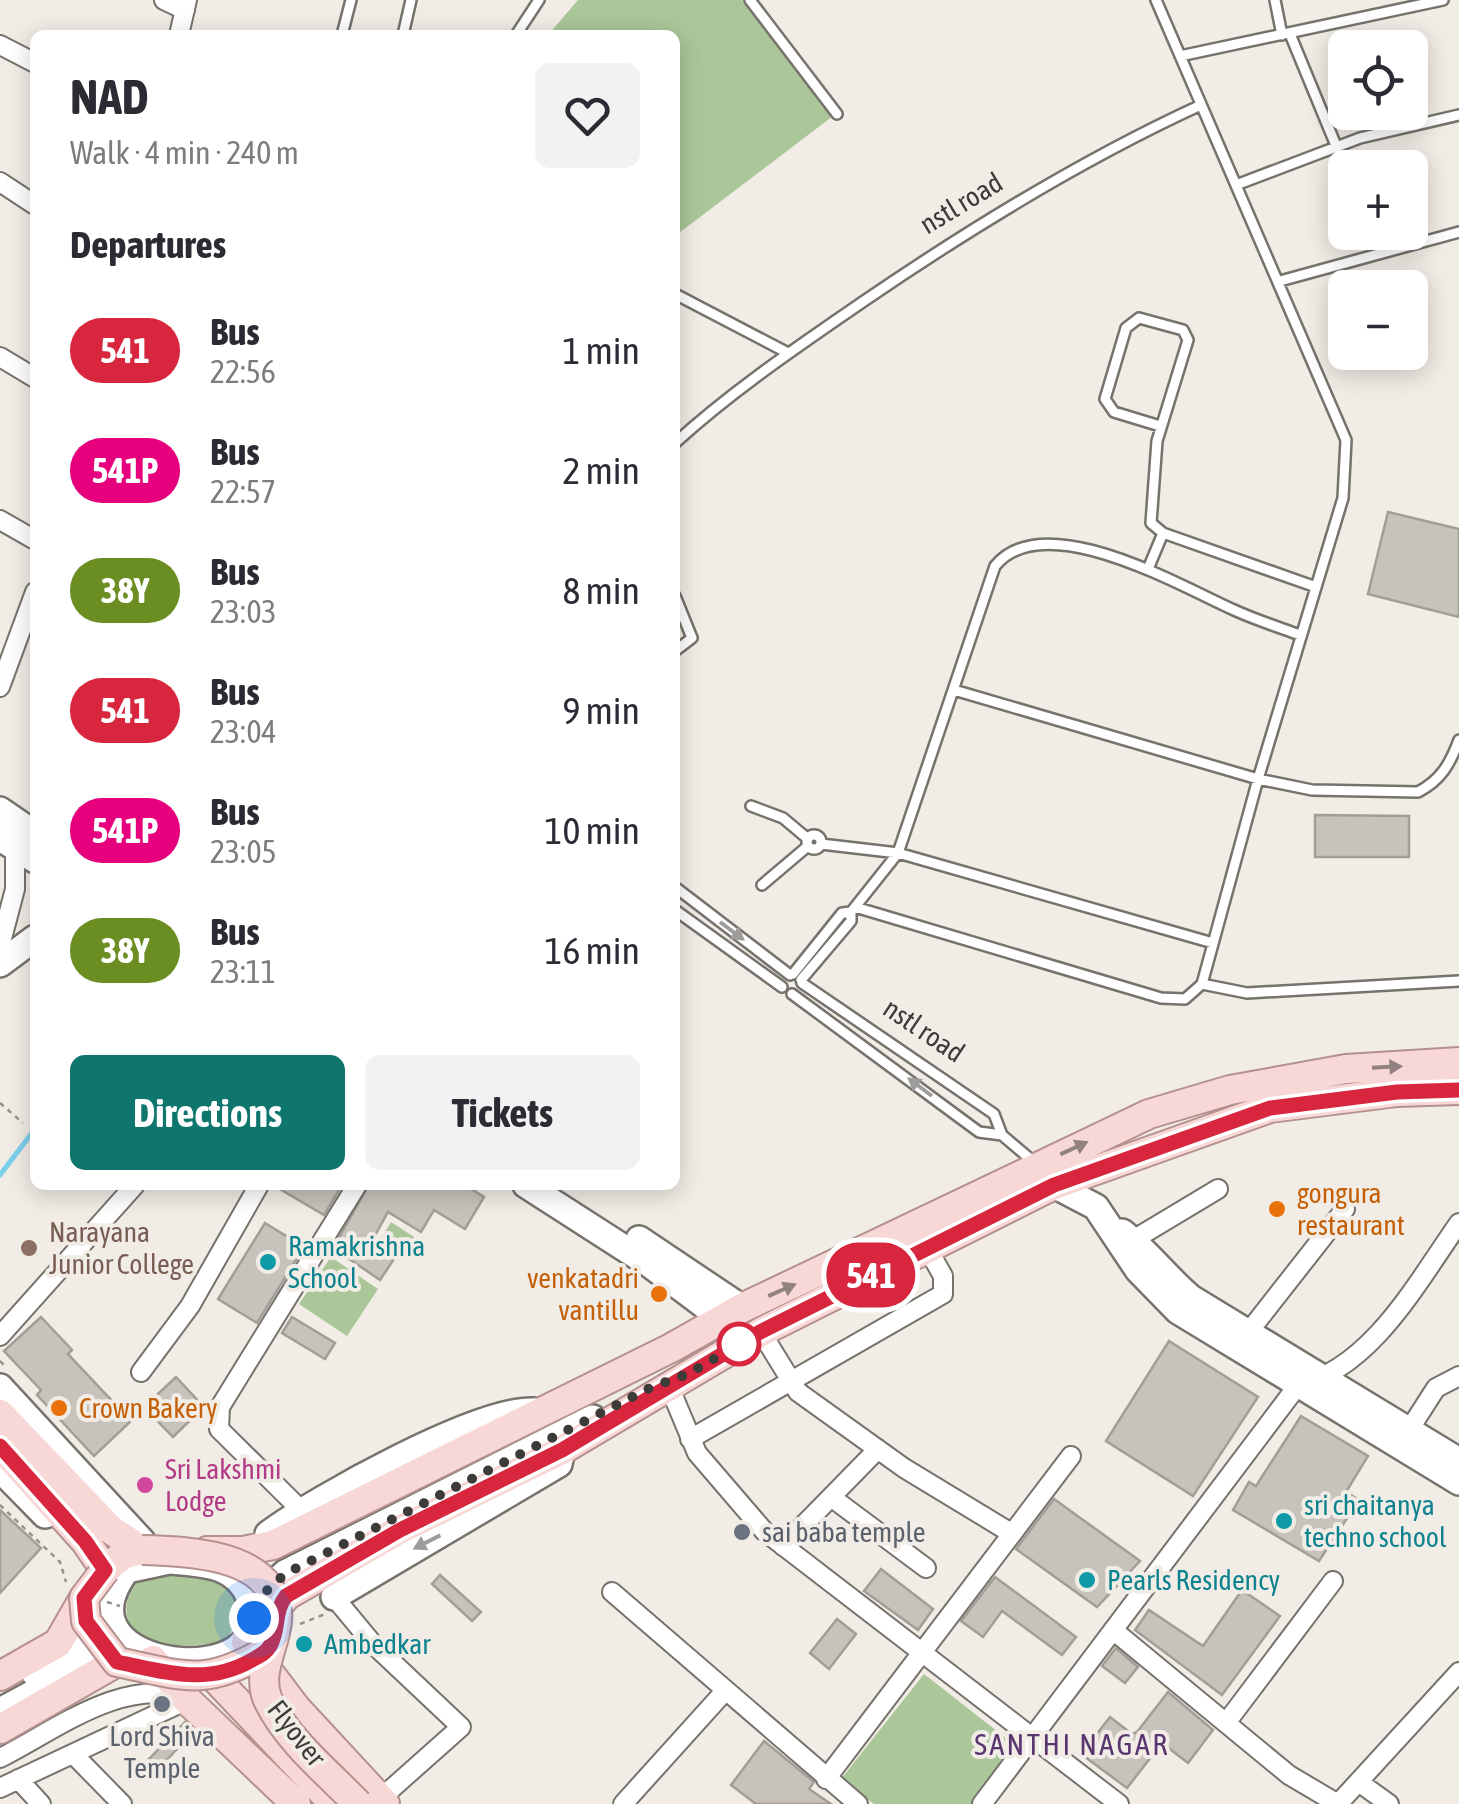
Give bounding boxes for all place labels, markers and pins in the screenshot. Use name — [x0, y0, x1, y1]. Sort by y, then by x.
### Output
place label: gongura restaurant — [1297, 1177, 1405, 1241]
marker: gongura restaurant — [1266, 1198, 1288, 1220]
place label: Narayana Junior College — [49, 1216, 194, 1280]
place label: Ramakrishna School — [288, 1230, 425, 1294]
marker: Narayana Junior College — [18, 1237, 40, 1259]
marker: Ramakrishna School — [257, 1251, 279, 1273]
place label: venkatadri vantillu — [527, 1262, 639, 1326]
marker: venkatadri vantillu — [648, 1283, 670, 1305]
unlabelled marker — [718, 1323, 760, 1365]
place label: Crown Bakery — [79, 1392, 217, 1424]
marker: Crown Bakery — [48, 1397, 70, 1419]
place label: Sri Lakshmi Lodge — [165, 1453, 282, 1517]
marker: Sri Lakshmi Lodge — [134, 1474, 156, 1496]
place label: sri chaitanya techno school — [1304, 1489, 1447, 1553]
marker: sri chaitanya techno school — [1273, 1510, 1295, 1532]
place label: sai baba temple — [762, 1516, 925, 1548]
marker: sai baba temple — [731, 1521, 753, 1543]
place label: Pearls Residency — [1107, 1564, 1280, 1596]
marker: Pearls Residency — [1076, 1569, 1098, 1591]
place label: Ambedkar — [324, 1628, 431, 1660]
marker: Ambedkar — [293, 1633, 315, 1655]
marker: Lord Shiva Temple — [151, 1693, 173, 1715]
place label: Lord Shiva Temple — [109, 1720, 215, 1784]

